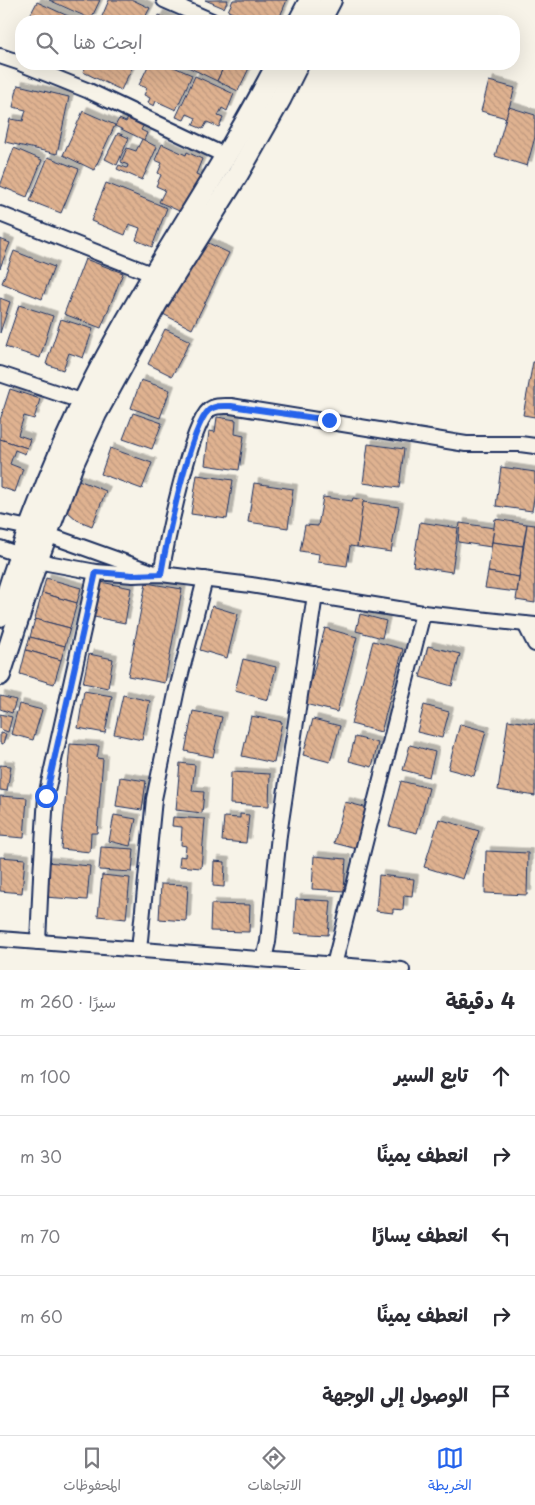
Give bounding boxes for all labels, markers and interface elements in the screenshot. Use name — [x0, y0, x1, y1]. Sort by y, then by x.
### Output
search box — [15, 15, 520, 70]
text: ابحث هنا — [73, 27, 143, 55]
icon: search — [33, 29, 61, 57]
route end — [318, 409, 341, 432]
route start — [35, 785, 58, 808]
text: 4 دقيقة — [446, 984, 515, 1016]
text: سيرًا · 260 m — [20, 989, 116, 1013]
text: تابع السير — [394, 1060, 468, 1088]
icon: ahead — [487, 1062, 515, 1090]
text: 100 m — [20, 1064, 70, 1088]
text: انعطف يمينًا — [377, 1140, 468, 1168]
icon: right — [487, 1142, 515, 1170]
text: 30 m — [20, 1144, 62, 1168]
text: انعطف يسارًا — [372, 1220, 468, 1248]
icon: left — [487, 1222, 515, 1250]
text: 70 m — [20, 1224, 60, 1248]
text: انعطف يمينًا — [377, 1300, 468, 1328]
icon: right — [487, 1302, 515, 1330]
text: 60 m — [20, 1304, 63, 1328]
text: الوصول إلى الوجهة — [322, 1380, 468, 1408]
icon: arrive — [487, 1382, 515, 1410]
tab: المحفوظات — [63, 1444, 121, 1498]
tab: الاتجاهات — [247, 1444, 302, 1498]
tab: الخريطة — [428, 1444, 472, 1498]

